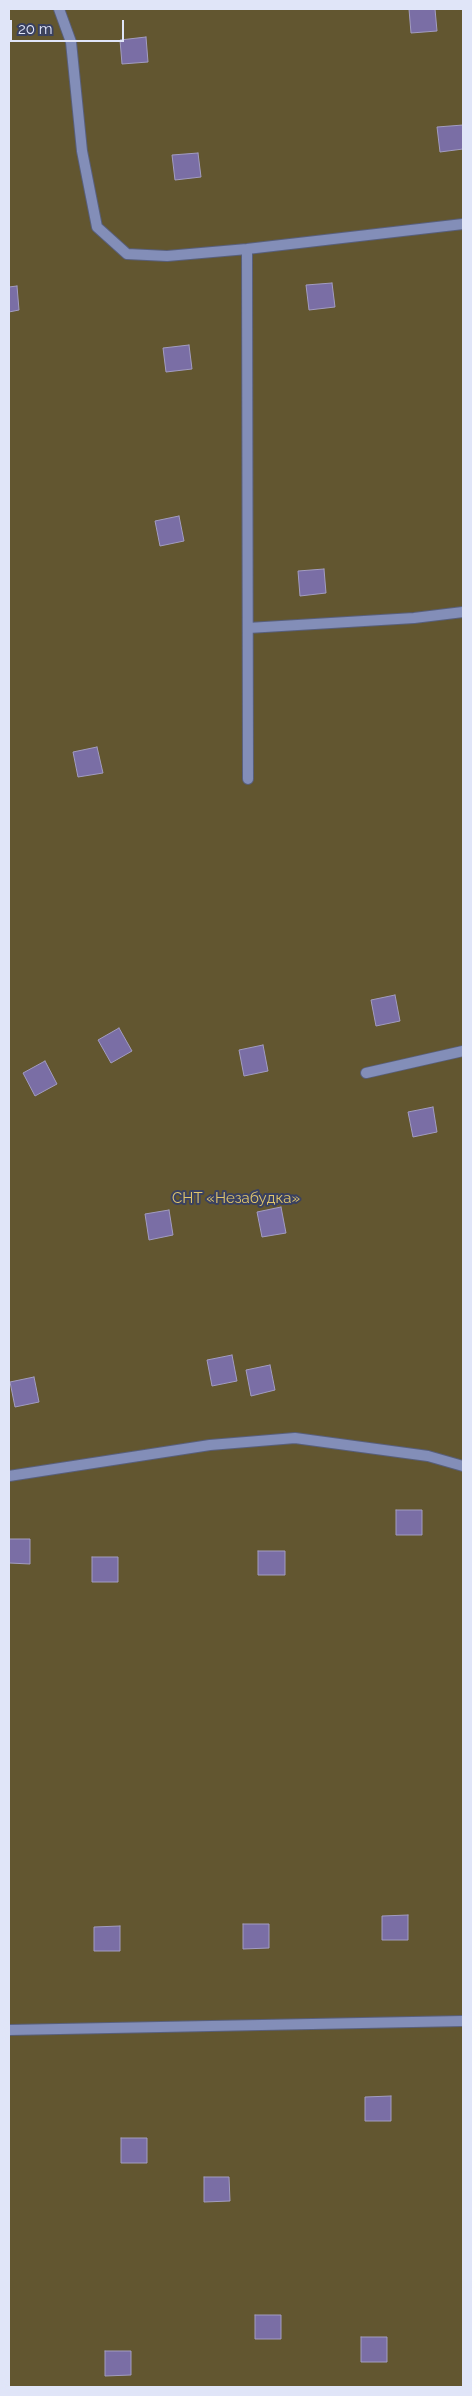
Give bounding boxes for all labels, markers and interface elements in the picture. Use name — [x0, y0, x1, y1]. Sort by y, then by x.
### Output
scale bar — [12, 10, 126, 42]
text: 20 m — [18, 20, 53, 38]
park label: СНТ «Незабудка» — [172, 1189, 300, 1207]

